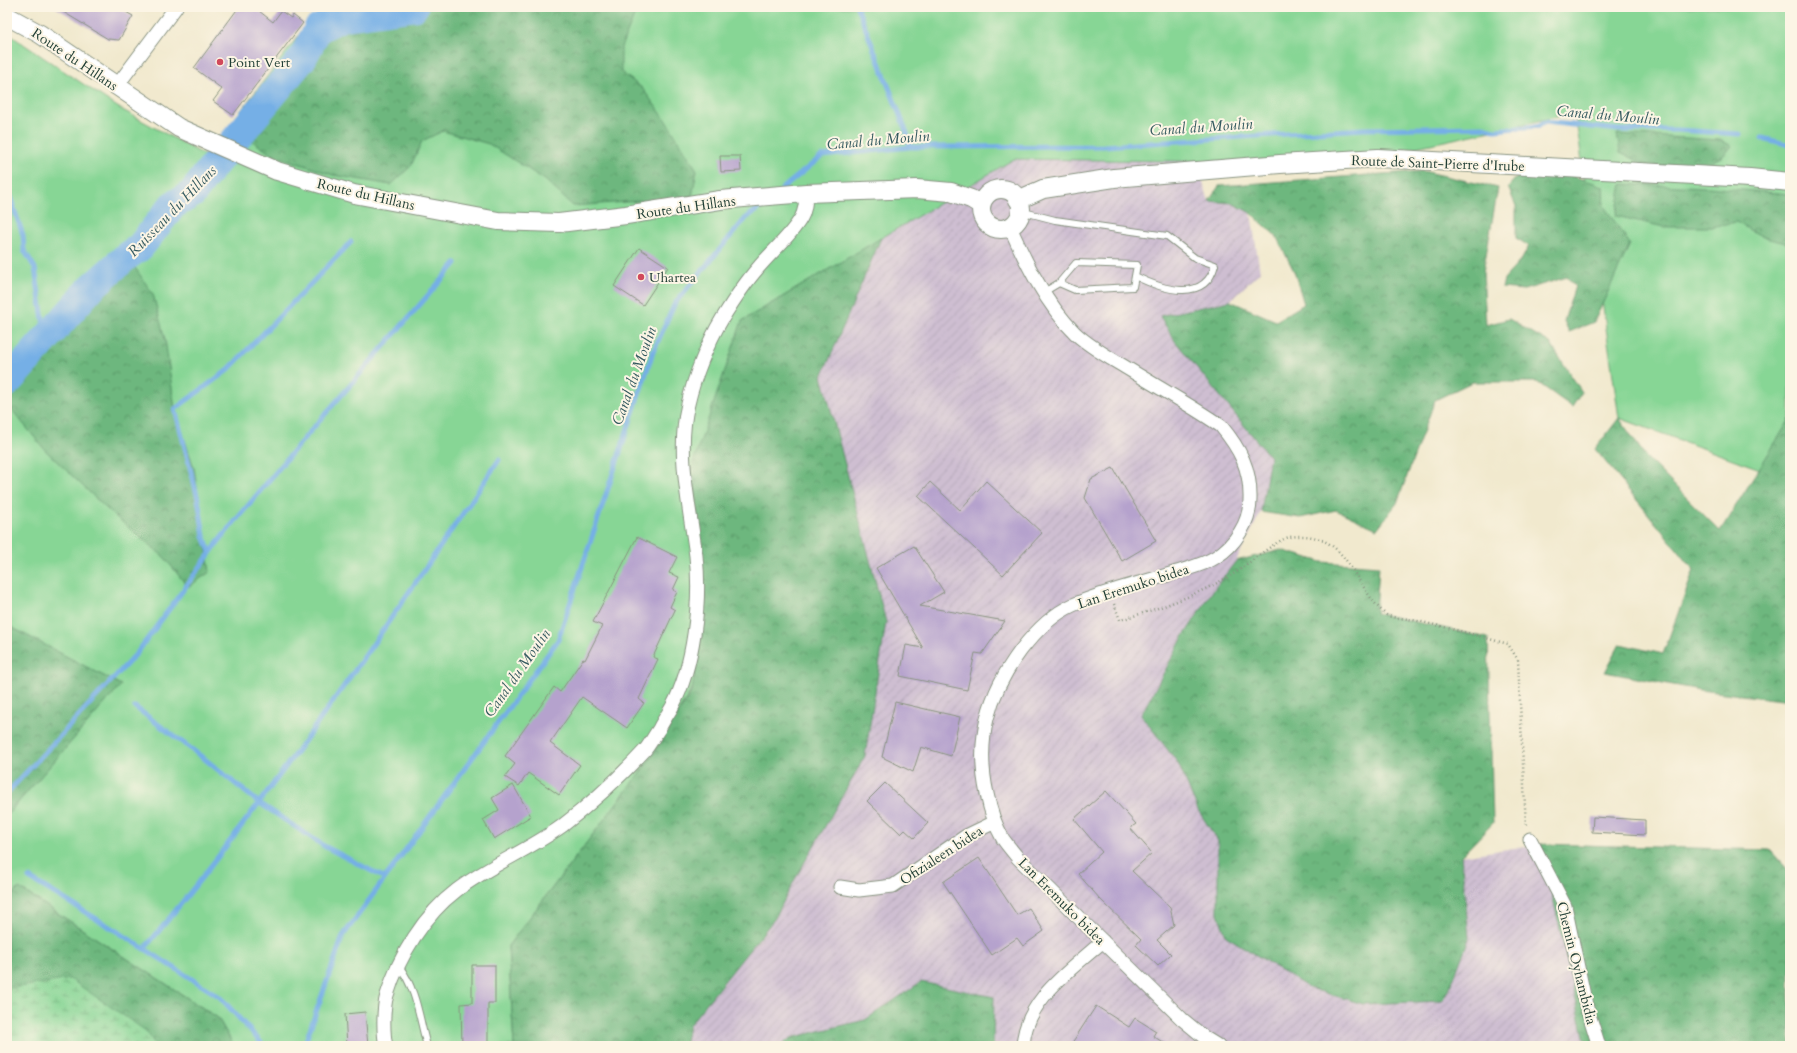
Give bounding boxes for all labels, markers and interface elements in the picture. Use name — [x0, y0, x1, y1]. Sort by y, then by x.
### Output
street label: Route du Hillans — [28, 24, 122, 95]
place label: Point Vert — [228, 53, 291, 72]
marker: Point Vert — [215, 57, 225, 67]
water label: Canal du Moulin — [1556, 101, 1661, 130]
water label: Canal du Moulin — [1149, 113, 1254, 141]
water label: Canal du Moulin — [826, 125, 931, 154]
street label: Route de Saint-Pierre d'Irube — [1351, 151, 1525, 176]
water label: Ruisseau du Hillans — [123, 161, 221, 261]
street label: Route du Hillans — [315, 174, 417, 215]
street label: Route du Hillans — [635, 191, 737, 224]
place label: Uhartea — [649, 268, 696, 287]
marker: Uhartea — [636, 272, 646, 282]
water label: Canal du Moulin — [607, 324, 661, 428]
street label: Lan Eremuko bidea — [1075, 560, 1191, 613]
water label: Canal du Moulin — [479, 625, 555, 721]
street label: Ofizialeen bidea — [896, 821, 987, 889]
street label: Lan Eremuko bidea — [1014, 854, 1109, 949]
street label: Chemin Oyhambidia — [1552, 900, 1601, 1027]

